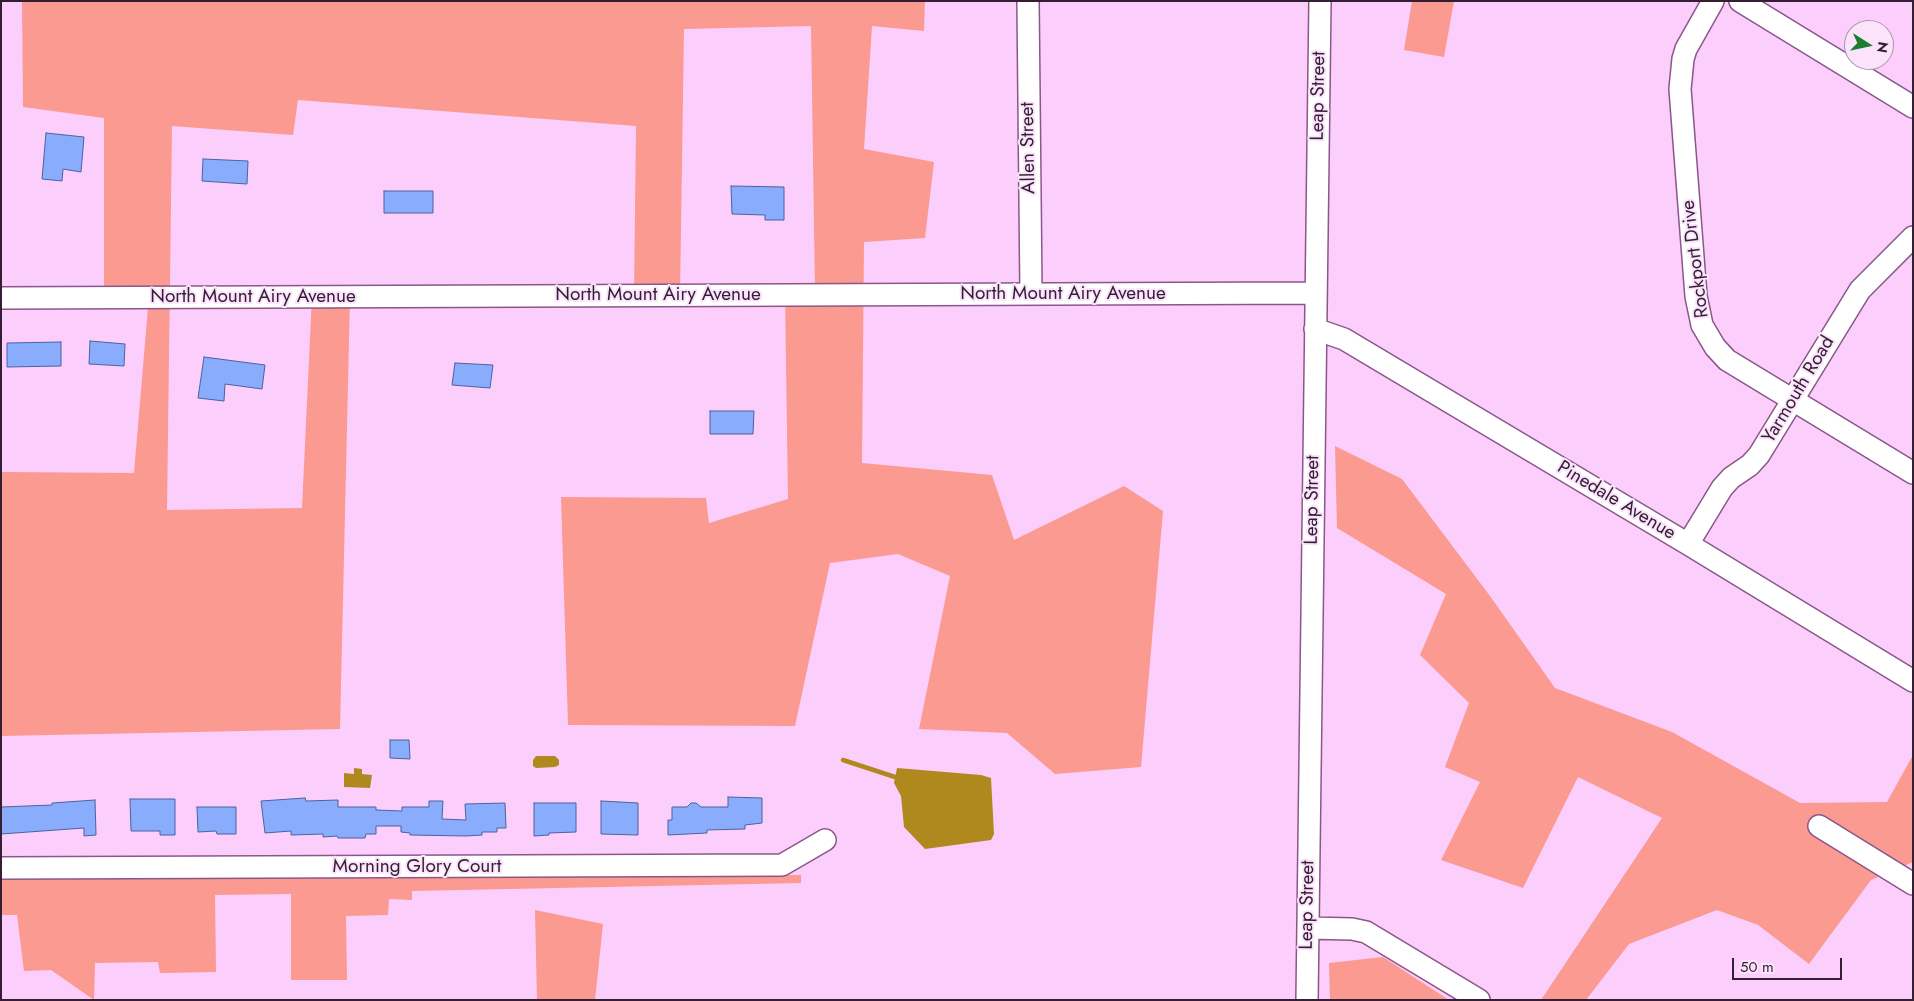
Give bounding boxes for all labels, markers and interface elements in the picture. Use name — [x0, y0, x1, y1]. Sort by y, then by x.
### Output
north arrow — [1844, 20, 1894, 70]
text: N — [1872, 40, 1894, 55]
street label: Leap Street — [1307, 51, 1331, 141]
street label: Allen Street — [1017, 102, 1041, 194]
street label: Rockport Drive — [1677, 199, 1715, 319]
street label: North Mount Airy Avenue — [960, 283, 1166, 305]
street label: North Mount Airy Avenue — [555, 284, 761, 306]
street label: North Mount Airy Avenue — [150, 286, 356, 308]
street label: Yarmouth Road — [1758, 332, 1840, 448]
street label: Leap Street — [1301, 455, 1325, 545]
street label: Pinedale Avenue — [1553, 457, 1679, 545]
street label: Morning Glory Court — [333, 856, 501, 878]
street label: Leap Street — [1296, 860, 1320, 950]
scale bar — [1734, 948, 1844, 980]
text: 50 m — [1740, 956, 1774, 978]

